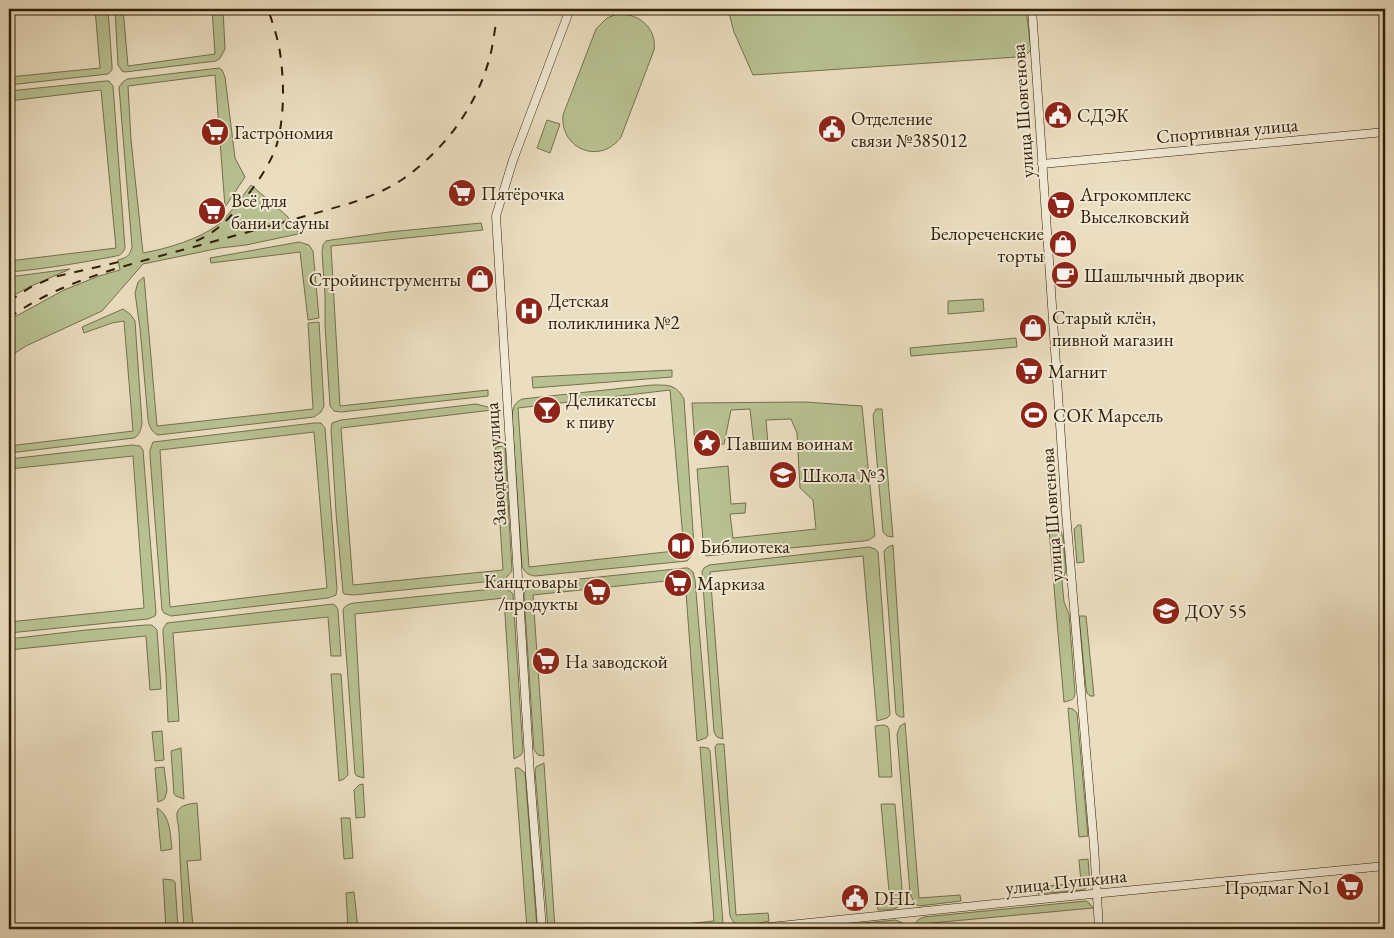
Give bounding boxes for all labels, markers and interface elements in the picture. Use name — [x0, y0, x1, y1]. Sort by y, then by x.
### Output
street label: улица Шовгенова — [1005, 43, 1040, 179]
public building icon: СДЭК — [1043, 100, 1073, 130]
place label: СДЭК — [1077, 103, 1129, 128]
place label: Отделение связи №385012 — [851, 106, 967, 153]
street label: Спортивная улица — [1155, 112, 1299, 149]
public building icon: Отделение связи №385012 — [817, 114, 847, 144]
supermarket icon: Гастрономия — [200, 117, 230, 147]
place label: Гастрономия — [234, 120, 334, 145]
supermarket icon: Пятёрочка — [447, 178, 477, 208]
place label: Пятёрочка — [481, 181, 565, 206]
place label: Агрокомплекс Выселковский — [1079, 182, 1192, 229]
place label: Всё для бани и сауны — [231, 188, 330, 235]
supermarket icon: Агрокомплекс Выселковский — [1046, 190, 1076, 220]
supermarket icon: Всё для бани и сауны — [197, 196, 227, 226]
place label: Белореченские торты — [930, 221, 1044, 268]
shop icon: Белореченские торты — [1048, 229, 1078, 259]
cafe icon: Шашлычный дворик — [1050, 260, 1080, 290]
place label: Шашлычный дворик — [1084, 263, 1244, 288]
shop icon: Стройинструменты — [465, 264, 495, 294]
place label: Стройинструменты — [309, 267, 461, 292]
place label: Детская поликлиника №2 — [548, 288, 680, 335]
hospital icon: Детская поликлиника №2 — [514, 296, 544, 326]
place label: Старый клён, пивной магазин — [1052, 305, 1174, 352]
shop icon: Старый клён, пивной магазин — [1018, 313, 1048, 343]
supermarket icon: Магнит — [1014, 356, 1044, 386]
place label: Магнит — [1048, 359, 1107, 384]
place label: Деликатесы к пиву — [566, 387, 657, 434]
bar icon: Деликатесы к пиву — [532, 395, 562, 425]
sports icon: СОК Марсель — [1019, 400, 1049, 430]
street label: Заводская улица — [479, 401, 512, 526]
place label: СОК Марсель — [1053, 403, 1163, 428]
place icon: Павшим воинам — [692, 428, 722, 458]
place label: Павшим воинам — [726, 431, 853, 456]
street label: улица Шовгенова — [1034, 447, 1069, 583]
school or university icon: Школа №3 — [768, 460, 798, 490]
place label: Школа №3 — [802, 463, 885, 488]
library icon: Библиотека — [666, 531, 696, 561]
place label: Библиотека — [700, 534, 790, 559]
supermarket icon: Маркиза — [663, 568, 693, 598]
place label: Канцтовары /продукты — [484, 569, 578, 616]
place label: Маркиза — [697, 571, 766, 596]
supermarket icon: Канцтовары /продукты — [582, 577, 612, 607]
school or university icon: ДОУ 55 — [1151, 596, 1181, 626]
place label: ДОУ 55 — [1185, 599, 1247, 624]
supermarket icon: На заводской — [531, 646, 561, 676]
place label: На заводской — [565, 649, 668, 674]
street label: улица Пушкина — [1004, 863, 1128, 900]
supermarket icon: Продмаг No1 — [1335, 872, 1365, 902]
place label: Продмаг No1 — [1224, 875, 1331, 900]
public building icon: DHL — [840, 883, 870, 913]
place label: DHL — [874, 886, 915, 911]

